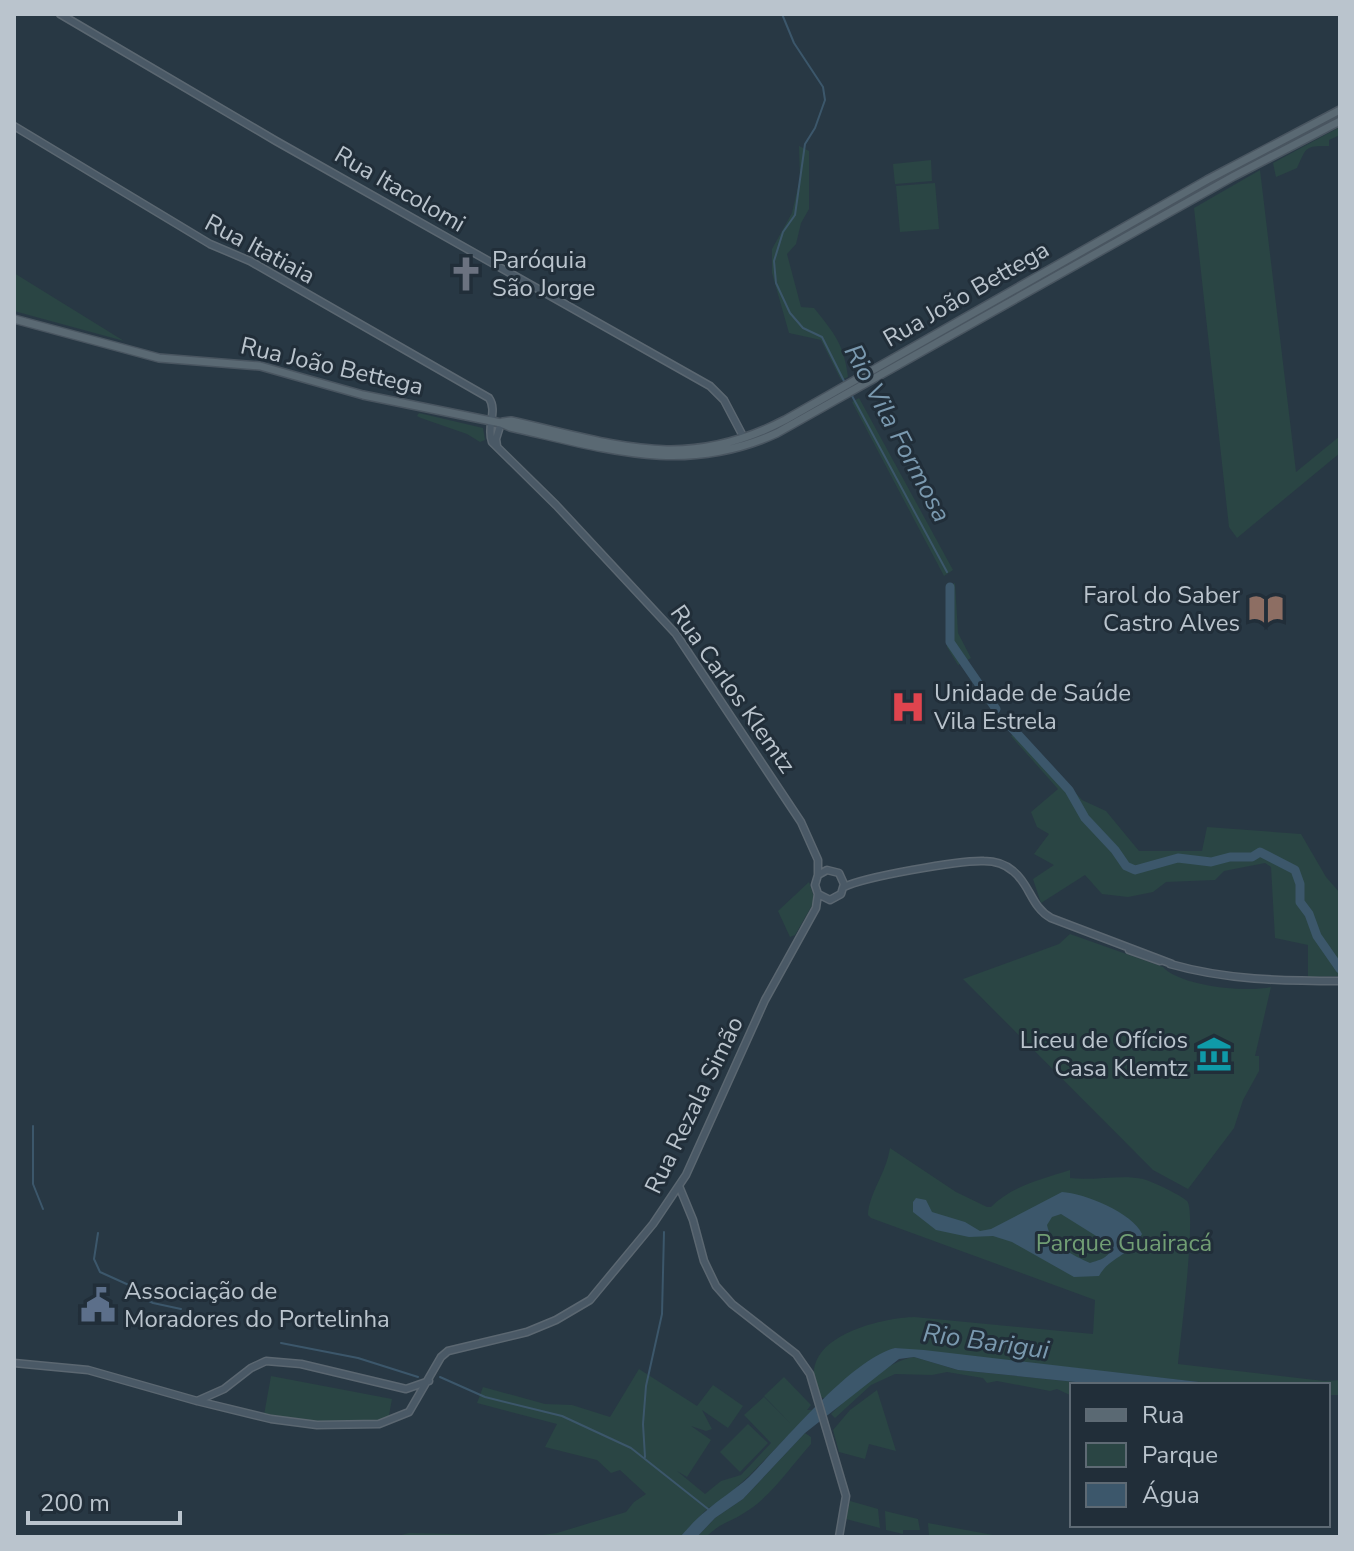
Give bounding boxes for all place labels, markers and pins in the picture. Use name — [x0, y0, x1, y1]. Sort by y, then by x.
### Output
place label: Paróquia São Jorge — [492, 244, 595, 304]
church icon: Paróquia São Jorge — [447, 255, 485, 293]
place label: Farol do Saber Castro Alves — [1083, 579, 1240, 639]
library icon: Farol do Saber Castro Alves — [1247, 590, 1285, 628]
place label: Unidade de Saúde Vila Estrela — [933, 677, 1131, 737]
hospital icon: Unidade de Saúde Vila Estrela — [889, 688, 927, 726]
place label: Liceu de Ofícios Casa Klemtz — [1020, 1024, 1188, 1084]
museum icon: Liceu de Ofícios Casa Klemtz — [1195, 1035, 1233, 1073]
place label: Associação de Moradores do Portelinha — [124, 1275, 390, 1335]
public building icon: Associação de Moradores do Portelinha — [79, 1286, 117, 1324]

